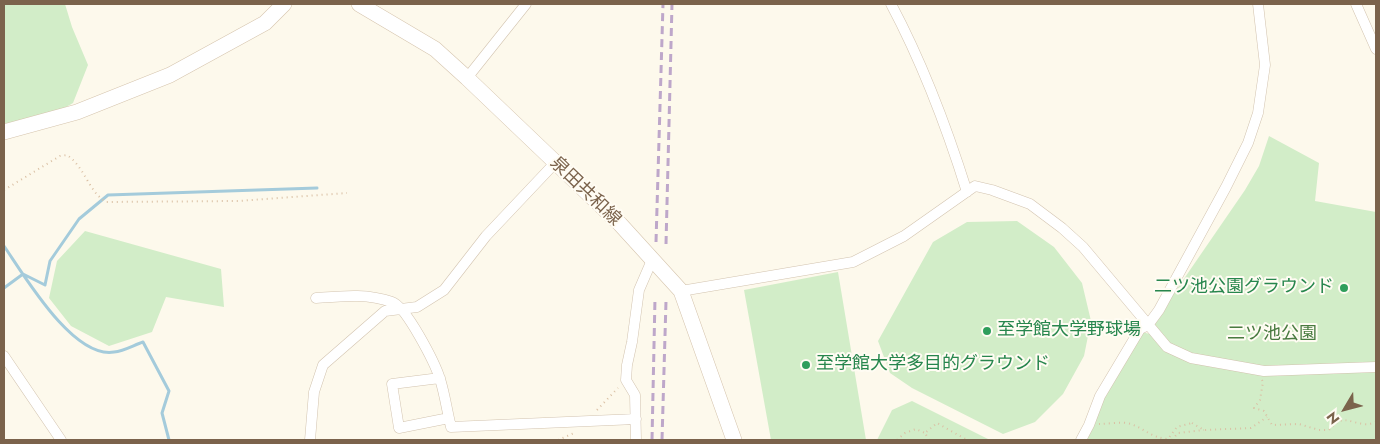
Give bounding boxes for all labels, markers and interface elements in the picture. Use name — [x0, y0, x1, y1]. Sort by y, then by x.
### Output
street label: 泉田共和線 — [545, 153, 625, 231]
place label: 二ツ池公園グラウンド — [1154, 277, 1334, 299]
marker: 二ツ池公園グラウンド — [1338, 282, 1350, 294]
place label: 至学館大学野球場 — [997, 320, 1141, 342]
park label: 二ツ池公園 — [1227, 324, 1317, 346]
marker: 至学館大学野球場 — [981, 325, 993, 337]
place label: 至学館大学多目的グラウンド — [816, 354, 1050, 376]
marker: 至学館大学多目的グラウンド — [800, 359, 812, 371]
north arrow — [1320, 384, 1370, 434]
text: N — [1322, 408, 1344, 428]

